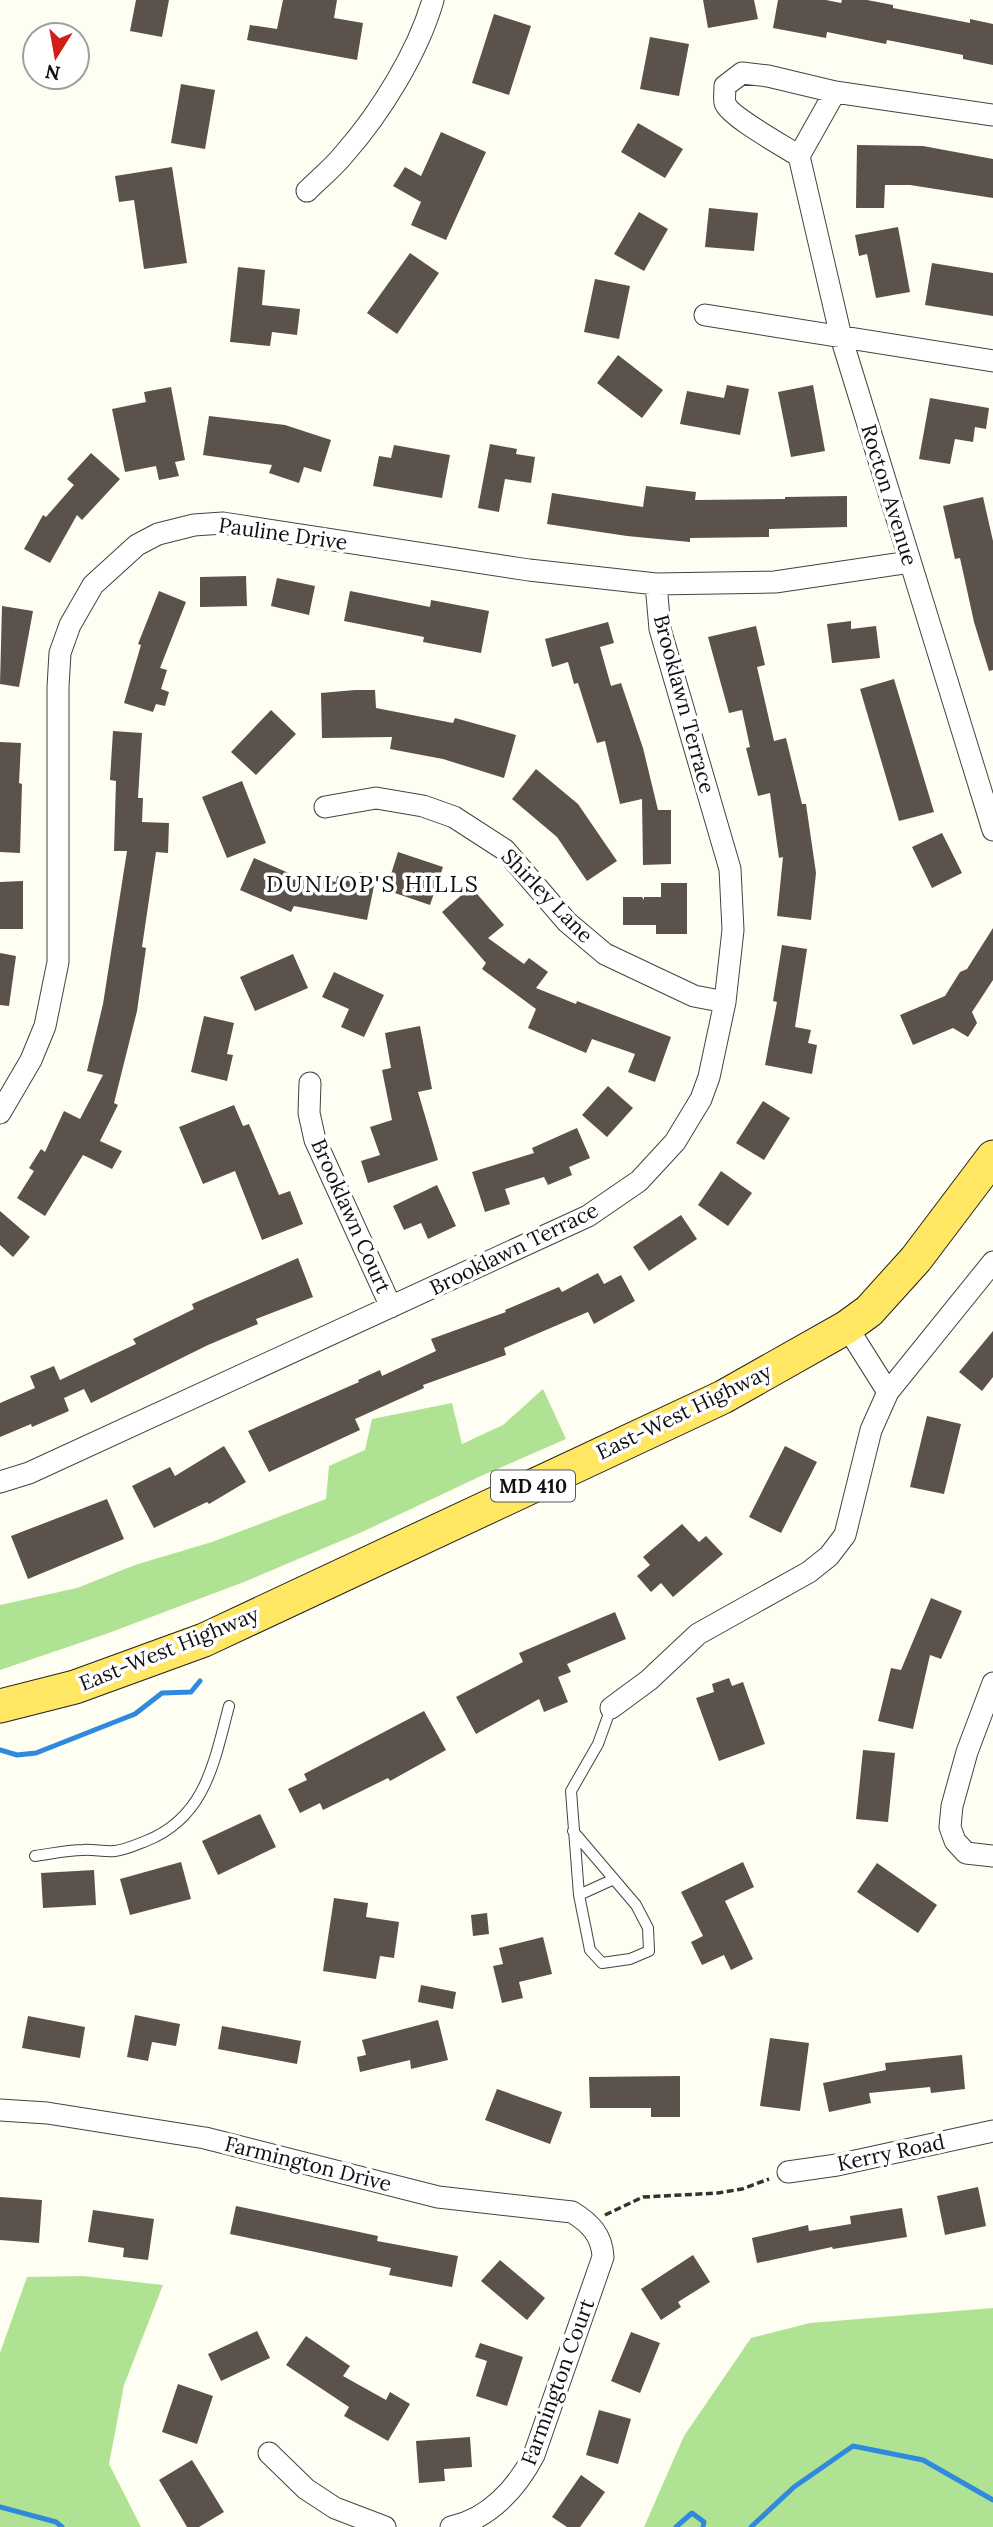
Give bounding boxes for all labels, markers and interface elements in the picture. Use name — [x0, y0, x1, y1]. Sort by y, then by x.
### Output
north arrow — [21, 21, 91, 91]
text: N — [43, 59, 62, 86]
street label: Rocton Avenue — [855, 421, 924, 569]
street label: Pauline Drive — [217, 511, 349, 556]
street label: Brooklawn Terrace — [648, 611, 721, 796]
street label: Shirley Lane — [496, 843, 599, 948]
district label: DUNLOP'S HILLS — [266, 869, 480, 898]
street label: Brooklawn Court — [305, 1135, 398, 1298]
street label: Brooklawn Terrace — [425, 1196, 602, 1301]
street label: East-West Highway — [592, 1357, 776, 1466]
road number: MD 410 — [491, 1470, 575, 1502]
street label: East-West Highway — [75, 1600, 263, 1697]
street label: Kerry Road — [835, 2128, 947, 2177]
street label: Farmington Drive — [222, 2130, 394, 2197]
street label: Farmington Court — [515, 2294, 600, 2469]

